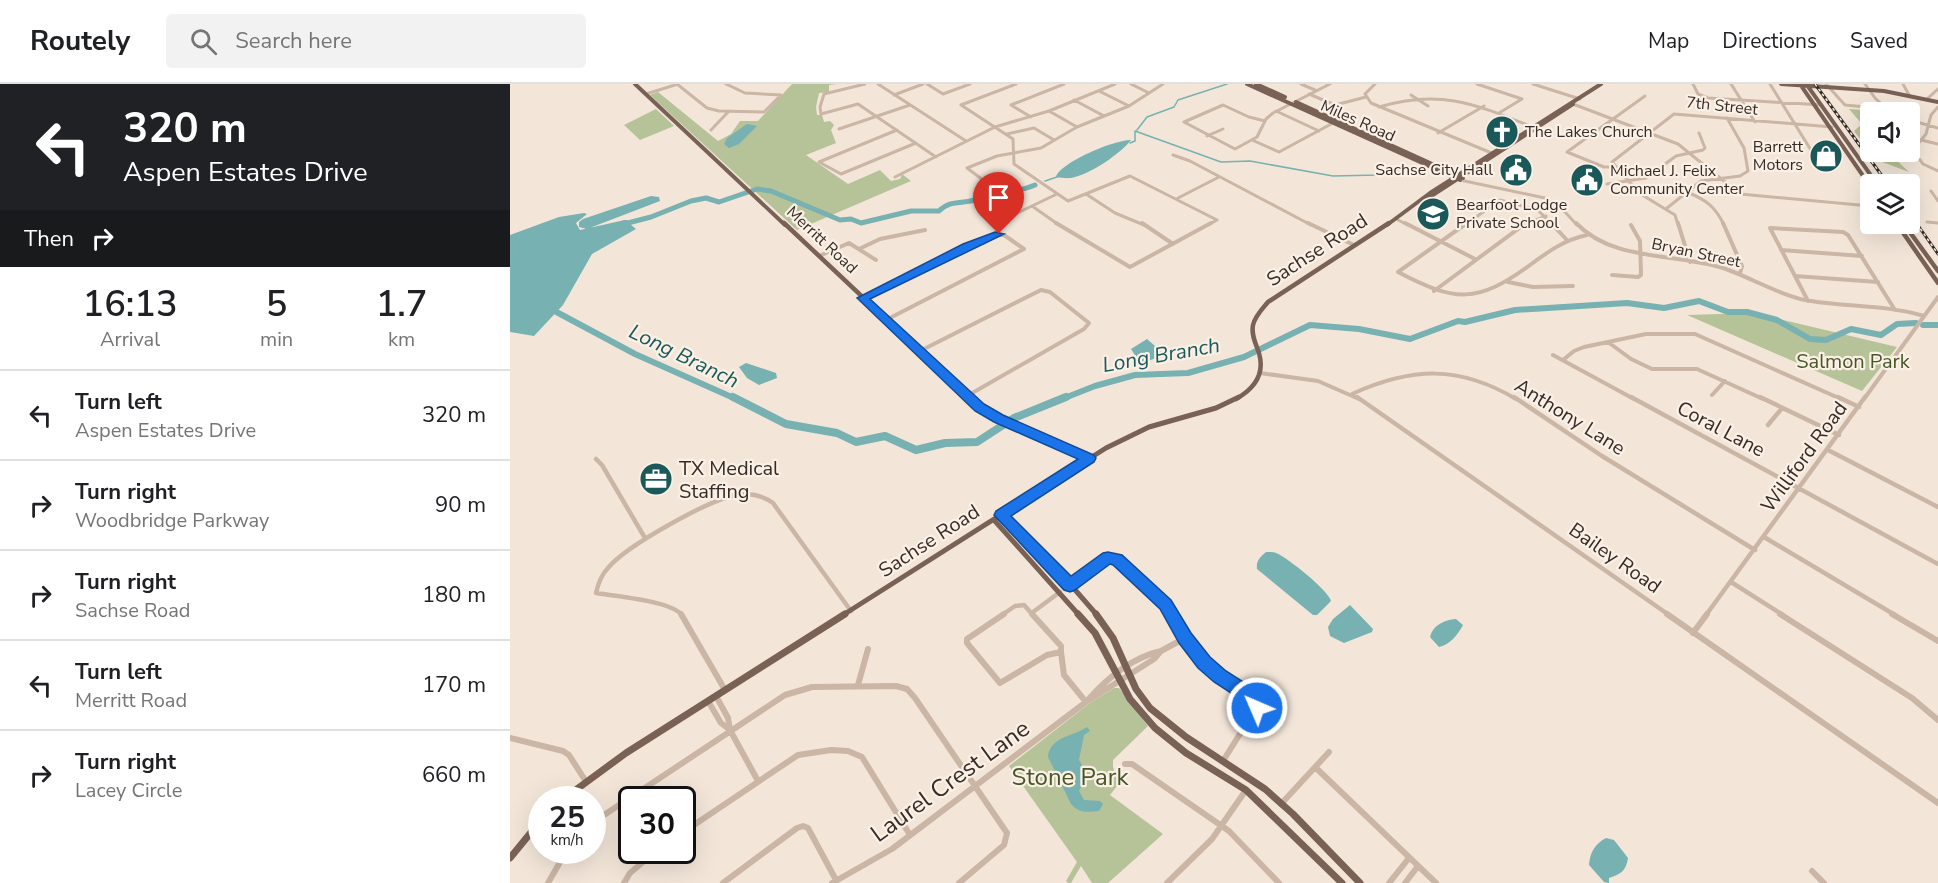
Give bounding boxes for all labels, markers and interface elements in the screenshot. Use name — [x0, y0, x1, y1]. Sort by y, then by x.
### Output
search box — [166, 14, 586, 68]
text: Routely — [30, 22, 130, 60]
icon: search — [187, 25, 220, 58]
text: Search here — [235, 26, 352, 56]
text: Map — [1648, 27, 1689, 55]
text: Directions — [1722, 27, 1817, 55]
text: Saved — [1850, 27, 1908, 55]
street label: 7th Street — [1685, 91, 1759, 121]
street label: Miles Road — [1317, 95, 1399, 147]
text: 320 m — [123, 100, 247, 157]
map controls — [1860, 102, 1920, 234]
button: sound — [1860, 102, 1920, 162]
icon: left — [24, 108, 102, 186]
church icon: The Lakes Church — [1484, 114, 1520, 150]
place label: The Lakes Church — [1525, 121, 1653, 143]
place label: Barrett Motors — [1753, 136, 1803, 176]
shop icon: Barrett Motors — [1808, 138, 1844, 174]
public building icon: Sachse City Hall — [1498, 152, 1534, 188]
text: Aspen Estates Drive — [123, 154, 368, 191]
place label: Sachse City Hall — [1375, 159, 1493, 181]
place label: Michael J. Felix Community Center — [1610, 160, 1744, 200]
public building icon: Michael J. Felix Community Center — [1569, 162, 1605, 198]
pin — [973, 172, 1024, 234]
button: layers — [1860, 174, 1920, 234]
icon: arrive — [982, 181, 1015, 214]
place label: Bearfoot Lodge Private School — [1456, 194, 1567, 234]
school or university icon: Bearfoot Lodge Private School — [1415, 196, 1451, 232]
street label: Merritt Road — [782, 201, 862, 279]
street label: Sachse Road — [1261, 207, 1373, 293]
icon: right — [86, 222, 119, 255]
text: Then — [24, 224, 74, 254]
street label: Bryan Street — [1649, 233, 1743, 273]
text: 16:13 — [83, 280, 177, 329]
text: 5 — [266, 280, 287, 329]
text: 1.7 — [376, 280, 427, 329]
water label: Long Branch — [624, 317, 744, 395]
text: Arrival — [100, 326, 160, 353]
text: min — [260, 326, 293, 353]
text: km — [388, 326, 415, 353]
water label: Long Branch — [1100, 331, 1222, 379]
park label: Salmon Park — [1796, 348, 1911, 375]
street label: Anthony Lane — [1510, 372, 1630, 462]
text: Turn left — [75, 387, 162, 417]
street label: Coral Lane — [1672, 395, 1770, 463]
street label: Williford Road — [1755, 396, 1853, 518]
icon: left — [24, 399, 57, 432]
text: 320 m — [422, 400, 486, 430]
text: Aspen Estates Drive — [75, 417, 256, 444]
place label: TX Medical Staffing — [679, 455, 779, 505]
office icon: TX Medical Staffing — [638, 461, 674, 497]
text: Turn right — [75, 477, 176, 507]
icon: right — [24, 489, 57, 522]
text: 90 m — [435, 490, 486, 520]
street label: Sachse Road — [873, 498, 985, 584]
text: Woodbridge Parkway — [75, 507, 269, 534]
street label: Bailey Road — [1563, 516, 1667, 600]
text: Turn right — [75, 567, 176, 597]
icon: right — [24, 579, 57, 612]
text: 180 m — [422, 580, 486, 610]
text: Sachse Road — [75, 597, 190, 624]
text: Turn left — [75, 657, 162, 687]
icon: left — [24, 669, 57, 702]
text: 170 m — [422, 670, 486, 700]
position arrow — [1225, 676, 1289, 740]
text: Merritt Road — [75, 687, 187, 714]
street label: Laurel Crest Lane — [864, 712, 1036, 850]
text: Turn right — [75, 747, 176, 777]
icon: right — [24, 759, 57, 792]
text: 660 m — [422, 760, 486, 790]
park label: Stone Park — [1012, 761, 1129, 793]
text: Lacey Circle — [75, 777, 182, 804]
speed limit sign: 30 — [618, 786, 696, 864]
text: 25 — [549, 797, 585, 838]
text: km/h — [550, 830, 584, 850]

